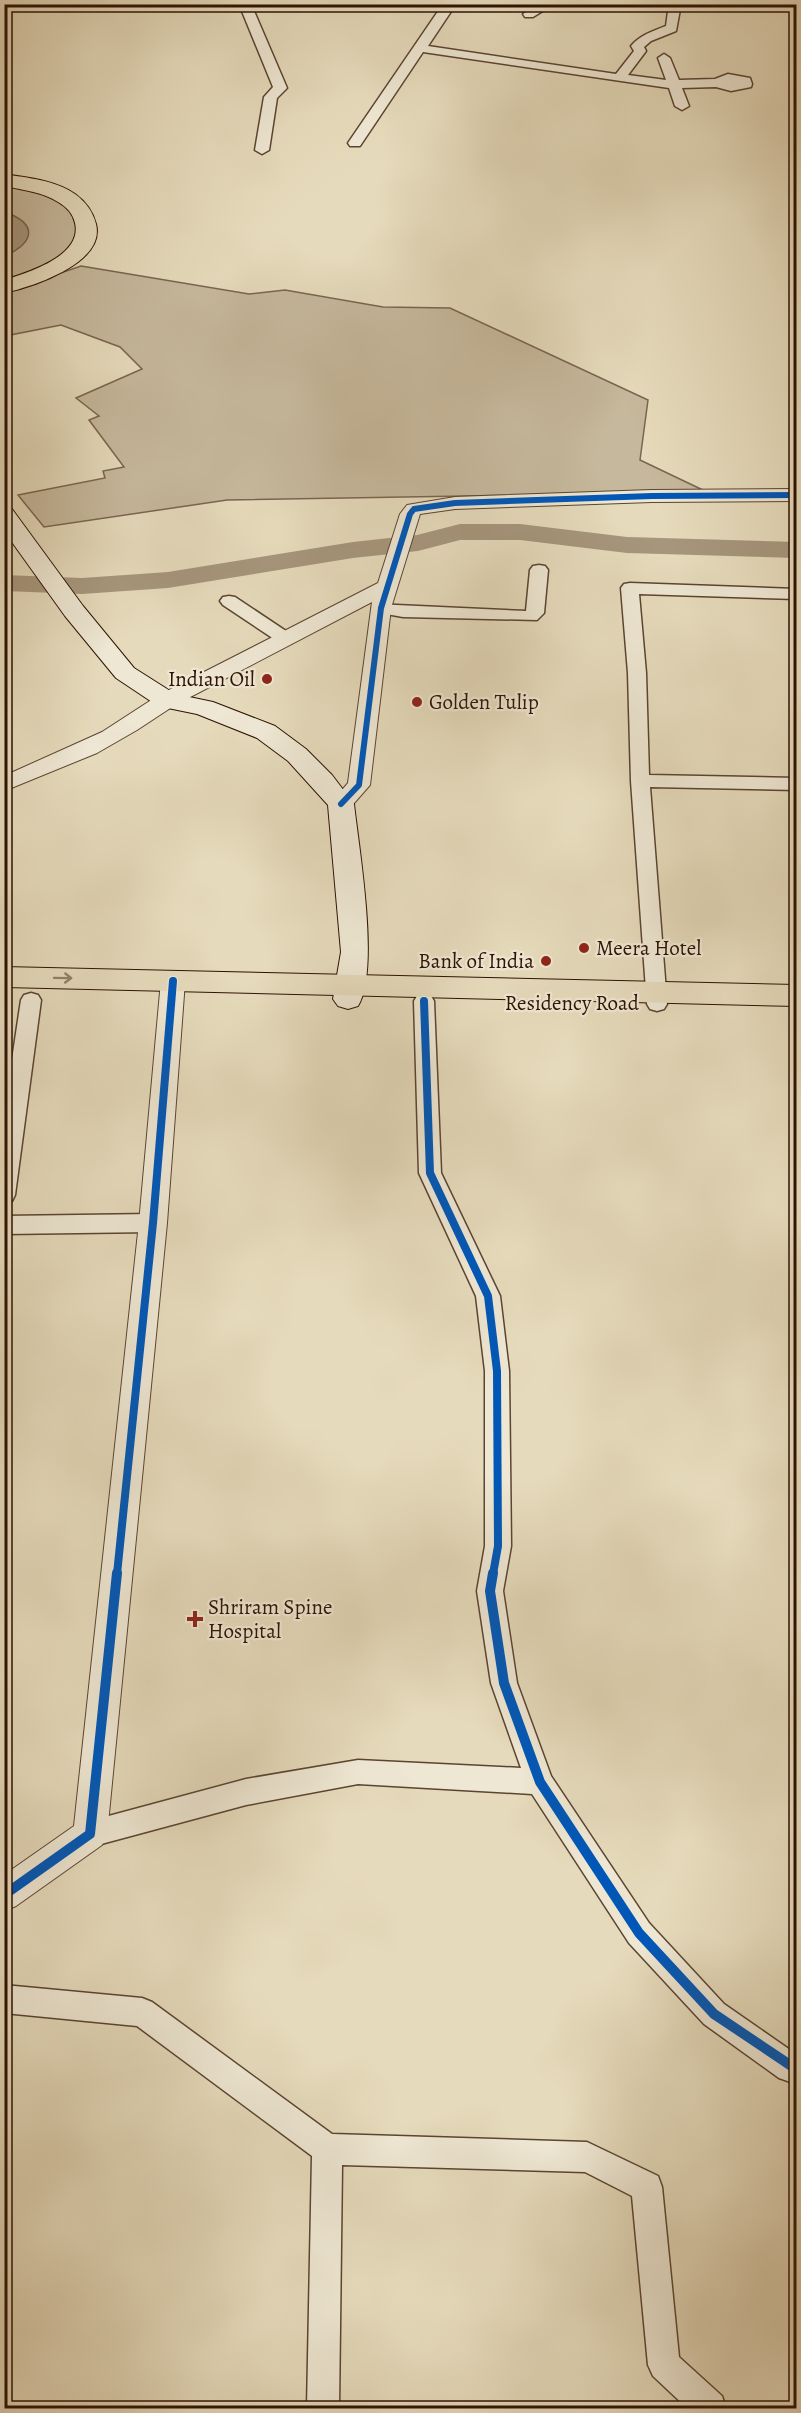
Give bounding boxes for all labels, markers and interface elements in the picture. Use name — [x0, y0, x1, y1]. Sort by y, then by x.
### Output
place label: Indian Oil — [168, 665, 255, 693]
marker: Indian Oil — [260, 672, 274, 686]
place label: Golden Tulip — [429, 688, 539, 716]
marker: Golden Tulip — [410, 695, 424, 709]
place label: Meera Hotel — [596, 934, 701, 962]
marker: Meera Hotel — [577, 941, 591, 955]
place label: Bank of India — [418, 947, 534, 975]
marker: Bank of India — [539, 954, 553, 968]
one-way arrow — [52, 973, 72, 984]
street label: Residency Road — [505, 989, 640, 1017]
place label: Shriram Spine Hospital — [208, 1593, 332, 1645]
marker: Shriram Spine Hospital — [186, 1610, 204, 1628]

